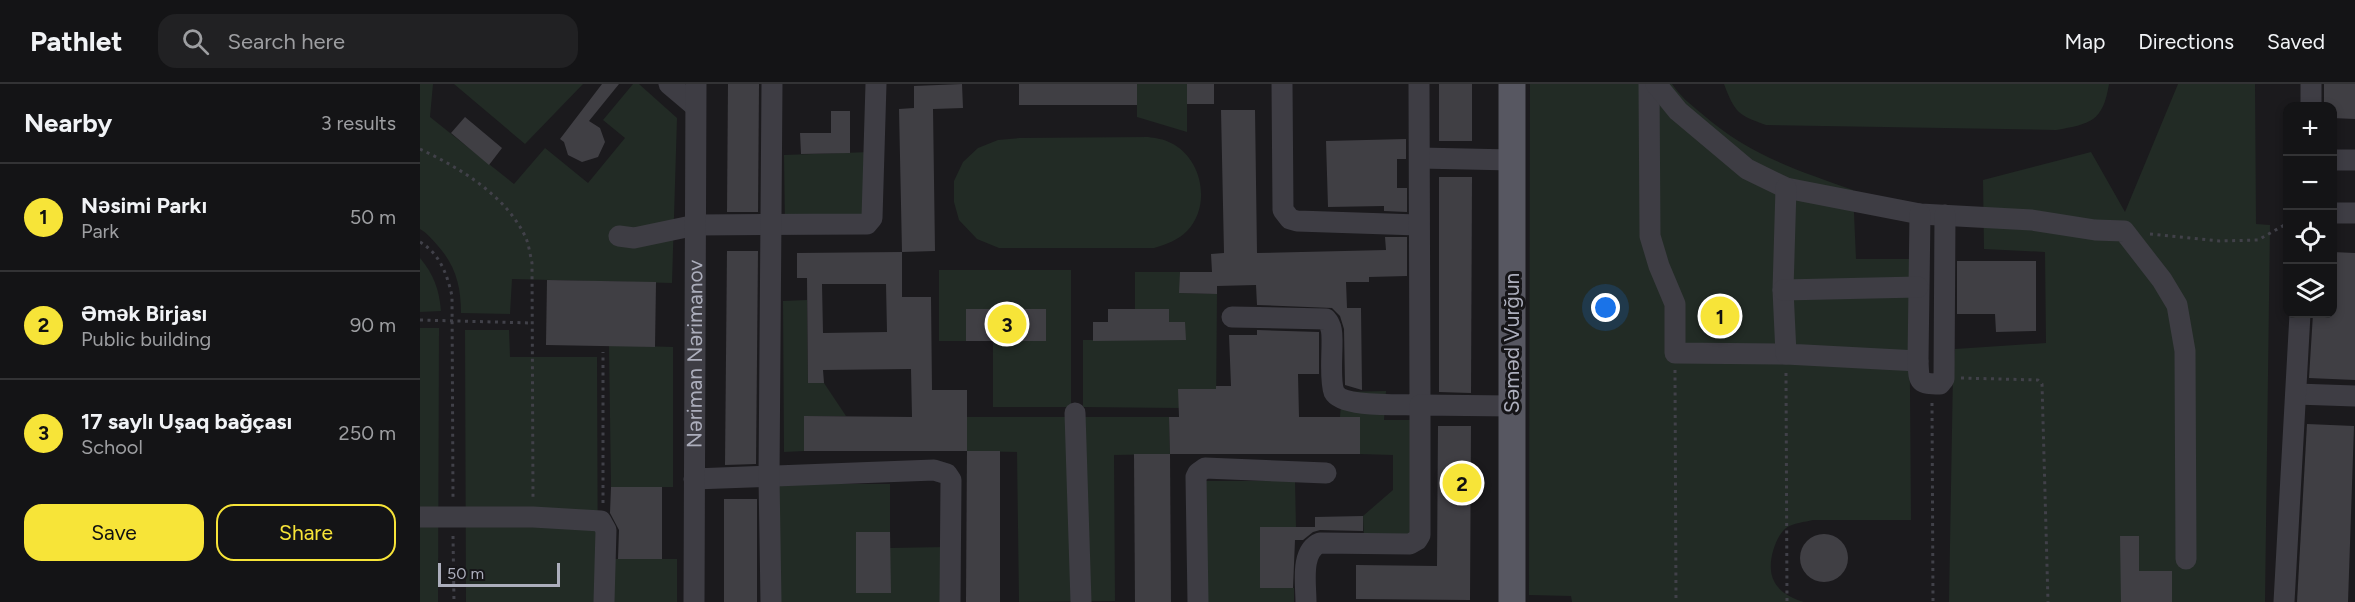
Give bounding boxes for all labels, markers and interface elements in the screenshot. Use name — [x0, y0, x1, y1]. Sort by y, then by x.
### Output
search box — [158, 14, 578, 68]
text: Pathlet — [30, 24, 122, 58]
icon: search — [179, 25, 212, 58]
text: Search here — [227, 28, 345, 55]
text: Map — [2064, 29, 2105, 54]
text: Directions — [2138, 29, 2234, 54]
text: Saved — [2267, 29, 2325, 54]
map controls — [2283, 102, 2337, 318]
button: + — [2283, 102, 2337, 156]
text: Nearby — [24, 107, 112, 139]
text: 3 results — [321, 111, 396, 135]
button: − — [2283, 156, 2337, 210]
text: Nəsimi Parkı — [81, 192, 207, 219]
text: 1 — [39, 205, 48, 229]
text: 50 m — [350, 205, 396, 229]
button: locate — [2283, 210, 2337, 264]
text: Park — [81, 219, 119, 243]
street label: Nəriman Nərimanov — [682, 260, 707, 448]
button: layers — [2283, 264, 2337, 318]
street label: Səməd Vurğun — [1499, 273, 1524, 413]
your location — [1591, 293, 1620, 322]
pin: 1 — [1700, 294, 1740, 338]
text: Əmək Birjası — [81, 300, 207, 327]
pin: 3 — [988, 302, 1026, 346]
text: 2 — [38, 313, 49, 337]
text: 90 m — [350, 313, 396, 337]
text: Public building — [81, 327, 211, 351]
text: 17 saylı Uşaq bağçası — [81, 408, 292, 435]
text: 3 — [38, 421, 49, 445]
text: 250 m — [339, 421, 396, 445]
text: School — [81, 435, 143, 459]
pin: 2 — [1442, 460, 1482, 506]
button: Save — [24, 504, 204, 561]
button: Share — [216, 504, 396, 561]
scale bar — [438, 560, 560, 588]
text: 50 m — [447, 564, 484, 583]

